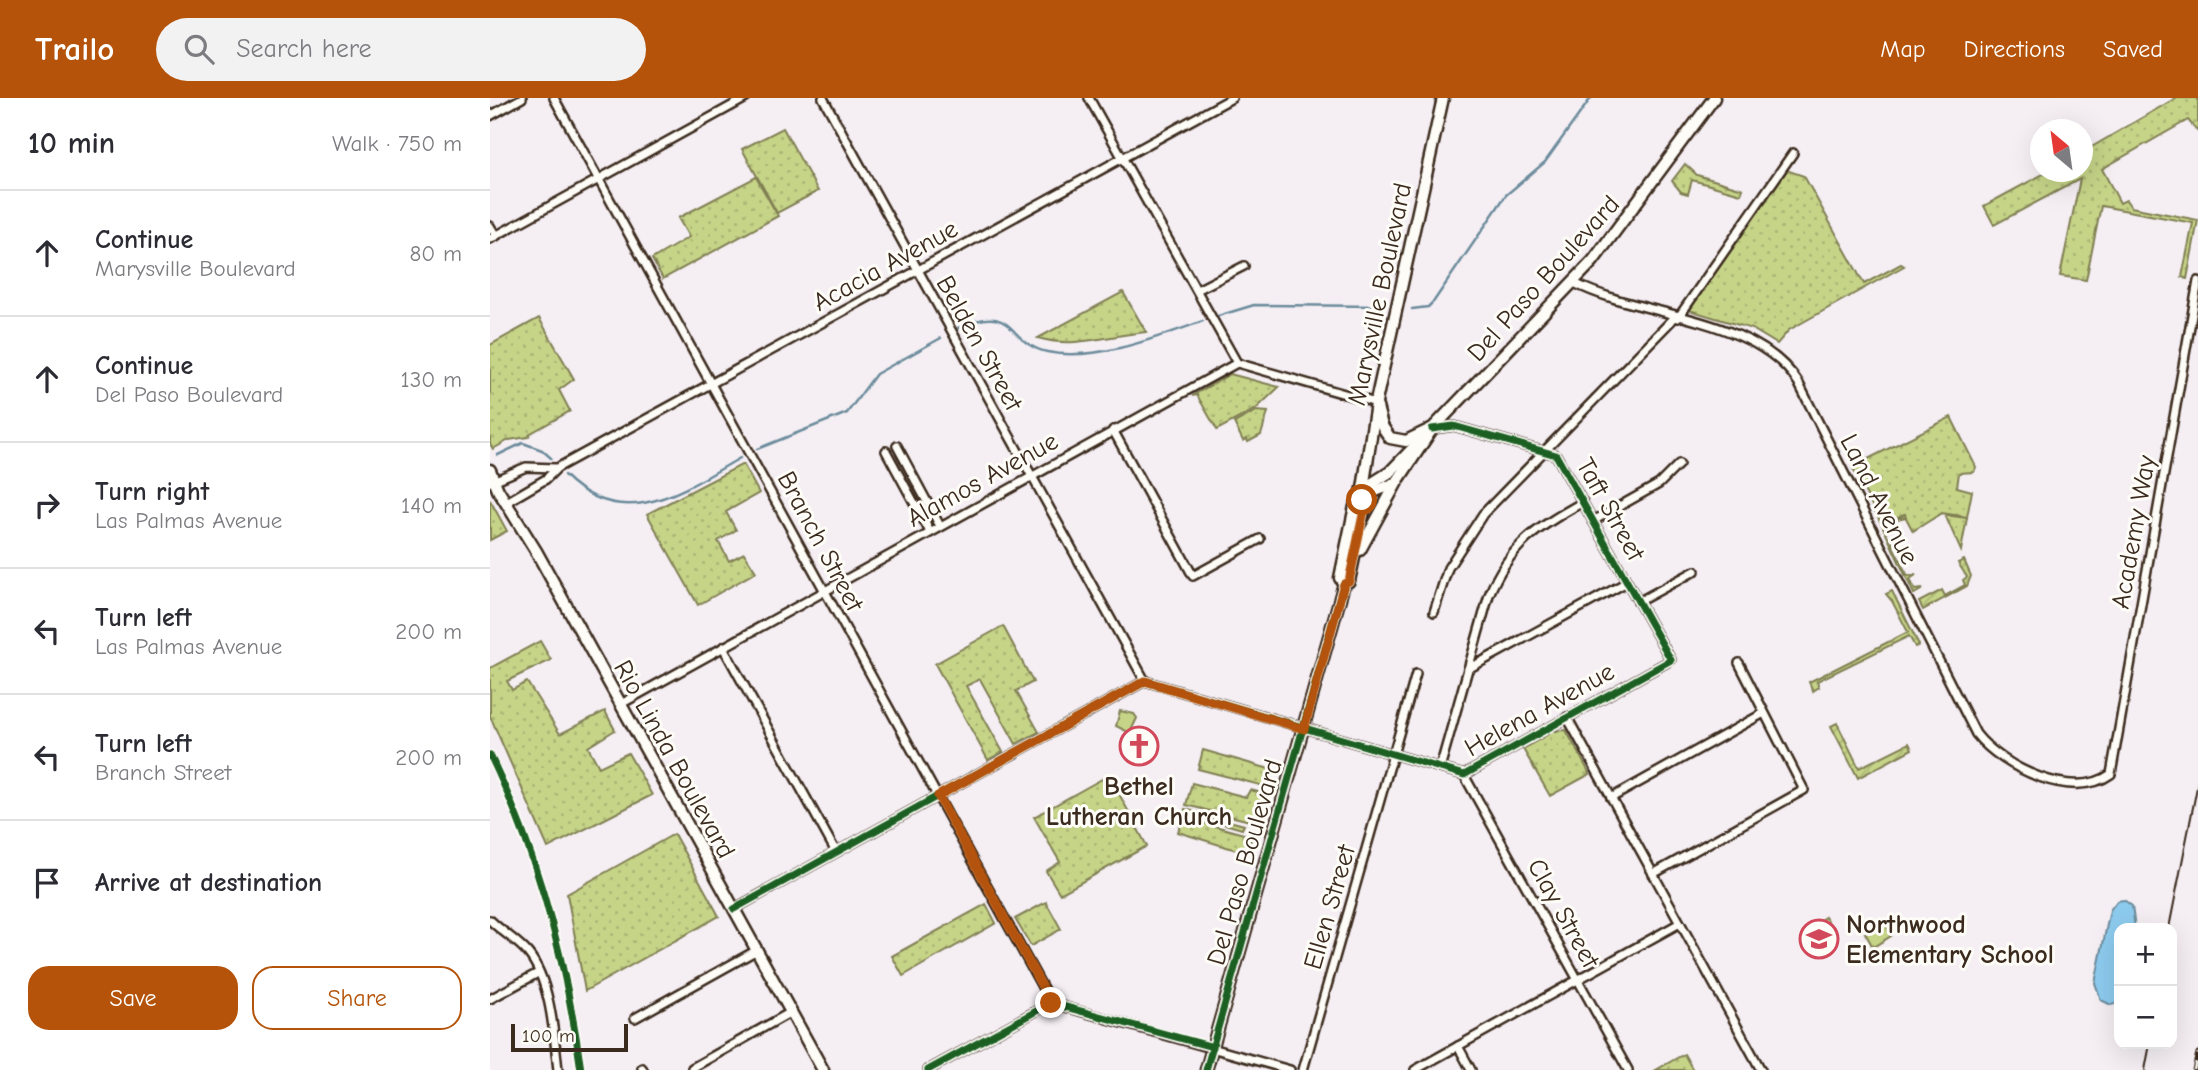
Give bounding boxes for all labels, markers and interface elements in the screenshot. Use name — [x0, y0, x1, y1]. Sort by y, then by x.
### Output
search box — [156, 18, 646, 81]
text: Trailo — [35, 30, 114, 68]
icon: search — [180, 30, 218, 68]
text: Search here — [236, 34, 372, 64]
text: Map — [1880, 35, 1926, 63]
text: Directions — [1964, 35, 2065, 63]
text: Saved — [2103, 35, 2163, 63]
north arrow — [2030, 119, 2093, 182]
text: 10 min — [28, 126, 115, 161]
text: Walk · 750 m — [332, 130, 462, 157]
street label: Marysville Boulevard — [1342, 180, 1418, 408]
street label: Del Paso Boulevard — [1461, 190, 1626, 368]
street label: Acacia Avenue — [808, 214, 963, 318]
text: Continue — [95, 225, 193, 255]
icon: ahead — [28, 234, 66, 272]
text: 80 m — [409, 240, 462, 267]
text: Marysville Boulevard — [95, 255, 296, 282]
street label: Belden Street — [930, 271, 1029, 418]
text: Continue — [95, 351, 193, 381]
icon: ahead — [28, 360, 66, 398]
text: 130 m — [401, 366, 462, 393]
text: Del Paso Boulevard — [95, 381, 283, 408]
street label: Alamos Avenue — [902, 426, 1063, 534]
street label: Land Avenue — [1834, 429, 1925, 570]
street label: Taft Street — [1570, 453, 1651, 568]
street label: Academy Way — [2106, 453, 2162, 611]
street label: Branch Street — [771, 466, 870, 618]
text: Turn right — [95, 477, 209, 507]
route start — [1346, 484, 1377, 515]
icon: right — [28, 486, 66, 524]
text: 140 m — [401, 492, 462, 519]
text: Las Palmas Avenue — [95, 507, 282, 534]
text: Turn left — [95, 603, 192, 633]
icon: left — [28, 612, 66, 650]
text: 200 m — [395, 618, 462, 645]
text: Las Palmas Avenue — [95, 633, 282, 660]
street label: Rio Linda Boulevard — [607, 655, 741, 864]
street label: Helena Avenue — [1460, 656, 1619, 763]
church icon: Bethel Lutheran Church — [1118, 725, 1160, 767]
text: Turn left — [95, 729, 192, 759]
icon: left — [28, 738, 66, 776]
text: 200 m — [395, 744, 462, 771]
street label: Del Paso Boulevard — [1201, 756, 1289, 969]
text: Branch Street — [95, 759, 231, 786]
place label: Bethel Lutheran Church — [1046, 772, 1232, 832]
street label: Ellen Street — [1298, 840, 1362, 973]
street label: Clay Street — [1521, 854, 1606, 975]
icon: arrive — [28, 864, 66, 902]
text: Arrive at destination — [95, 868, 322, 898]
place label: Northwood Elementary School — [1846, 910, 2054, 970]
school or university icon: Northwood Elementary School — [1798, 918, 1840, 960]
map controls — [2114, 923, 2177, 1049]
button: + — [2114, 923, 2177, 986]
button: Save — [28, 966, 238, 1030]
button: Share — [252, 966, 462, 1030]
button: − — [2114, 986, 2177, 1049]
route end — [1035, 987, 1066, 1018]
scale bar — [511, 1021, 628, 1053]
text: 100 m — [522, 1025, 575, 1047]

